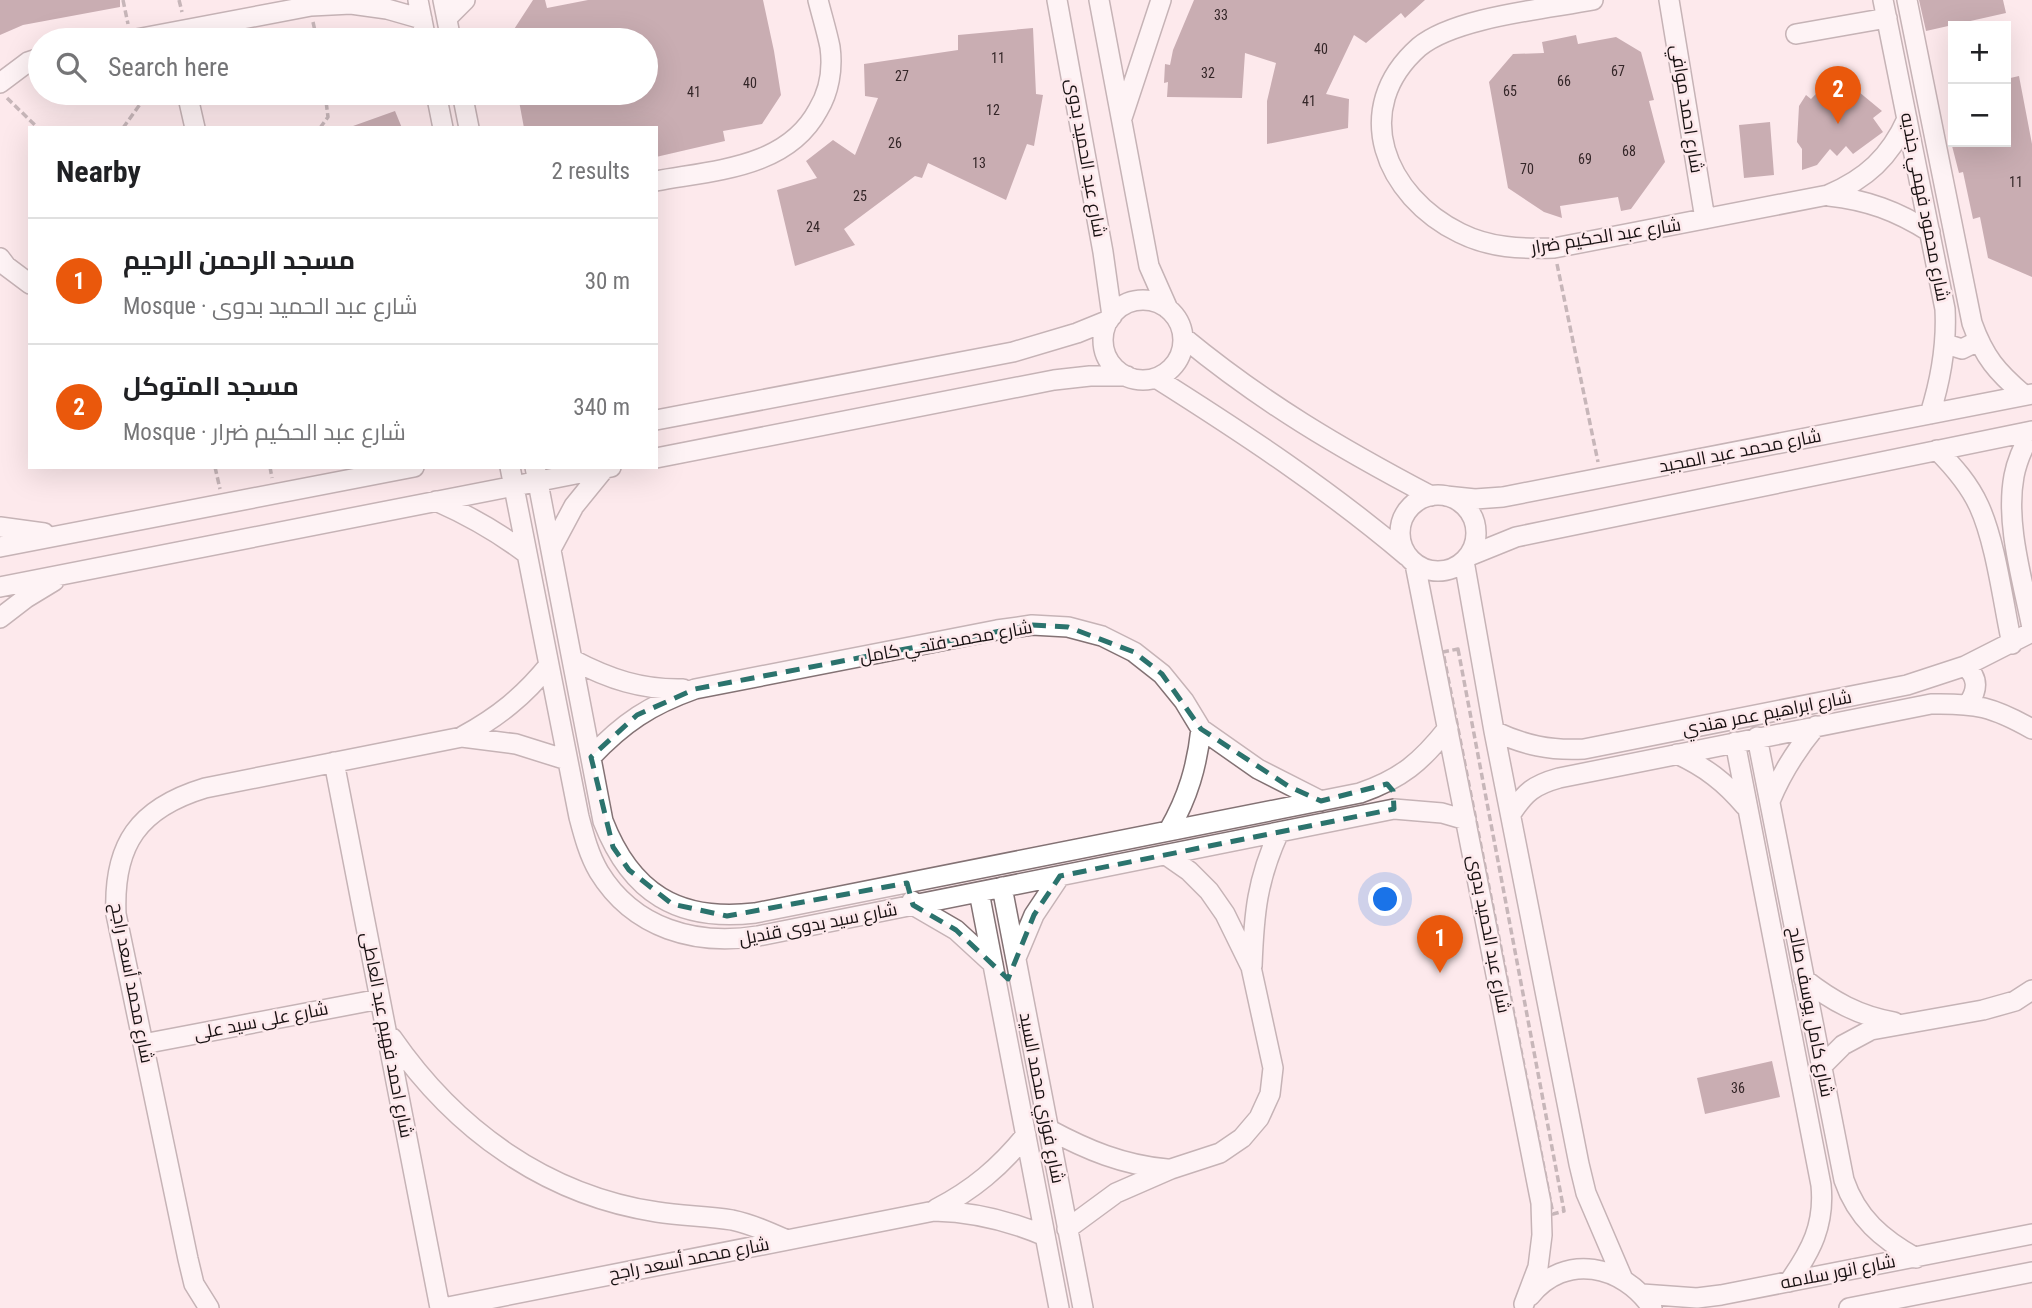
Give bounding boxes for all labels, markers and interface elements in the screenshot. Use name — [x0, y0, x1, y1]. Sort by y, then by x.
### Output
house number: 33 — [1214, 7, 1228, 23]
map controls — [1948, 21, 2011, 147]
button: + — [1948, 21, 2011, 84]
search box — [28, 28, 658, 105]
house number: 40 — [1314, 41, 1328, 57]
street label: شارع احمد موافي — [1663, 43, 1708, 175]
icon: search — [52, 48, 90, 86]
house number: 11 — [991, 50, 1005, 66]
text: Search here — [108, 52, 229, 82]
house number: 67 — [1611, 63, 1625, 79]
house number: 32 — [1201, 65, 1215, 81]
pin: 2 — [1815, 66, 1861, 124]
house number: 27 — [895, 68, 909, 84]
house number: 66 — [1557, 73, 1571, 89]
house number: 40 — [743, 75, 757, 91]
street label: شارع عبد الحميد بدوى — [1060, 77, 1111, 239]
house number: 65 — [1503, 83, 1517, 99]
house number: 41 — [687, 84, 701, 100]
button: − — [1948, 84, 2011, 147]
house number: 41 — [1302, 93, 1316, 109]
house number: 12 — [986, 102, 1000, 118]
street label: شارع محمود فهمي جنديه — [1893, 111, 1954, 304]
house number: 26 — [888, 135, 902, 151]
house number: 68 — [1622, 143, 1636, 159]
house number: 69 — [1578, 151, 1592, 167]
text: Nearby — [56, 154, 141, 189]
house number: 13 — [972, 155, 986, 171]
text: 2 results — [552, 158, 630, 185]
house number: 70 — [1520, 161, 1534, 177]
house number: 11 — [2009, 174, 2023, 190]
house number: 25 — [853, 188, 867, 204]
street label: شارع عبد الحكيم ضرار — [1528, 213, 1683, 260]
house number: 24 — [806, 219, 820, 235]
text: مسجد الرحمن الرحيم — [123, 245, 355, 275]
text: 1 — [73, 268, 85, 295]
text: 30 m — [585, 268, 630, 295]
text: Mosque · شارع عبد الحميد بدوى — [123, 293, 418, 320]
text: مسجد المتوكل — [123, 371, 299, 401]
text: 2 — [73, 394, 85, 421]
text: 340 m — [573, 394, 630, 421]
text: Mosque · شارع عبد الحكيم ضرار — [123, 419, 406, 446]
street label: شارع محمد عبد المجيد — [1657, 424, 1823, 478]
street label: شارع محمد فتحي كامل — [858, 616, 1035, 671]
street label: شارع ابراهيم عمر هندي — [1680, 686, 1854, 743]
street label: شارع عبد الحميد بدوى — [1462, 853, 1515, 1015]
your location — [1368, 882, 1402, 916]
street label: شارع سيد بدوى قنديل — [737, 898, 899, 951]
street label: شارع محمد أسعد راجح — [105, 901, 158, 1065]
pin: 1 — [1417, 915, 1463, 973]
street label: شارع كامل يوسف صالح — [1783, 925, 1838, 1099]
street label: شارع احمد فهيم عبد العاطى — [355, 930, 418, 1140]
street label: شارع على سيد على — [192, 997, 330, 1046]
street label: شارع فوزي محمد السيد — [1012, 1011, 1069, 1186]
house number: 36 — [1731, 1080, 1745, 1096]
street label: شارع محمد أسعد راجح — [607, 1233, 771, 1286]
street label: شارع انور سلامه — [1779, 1250, 1898, 1295]

